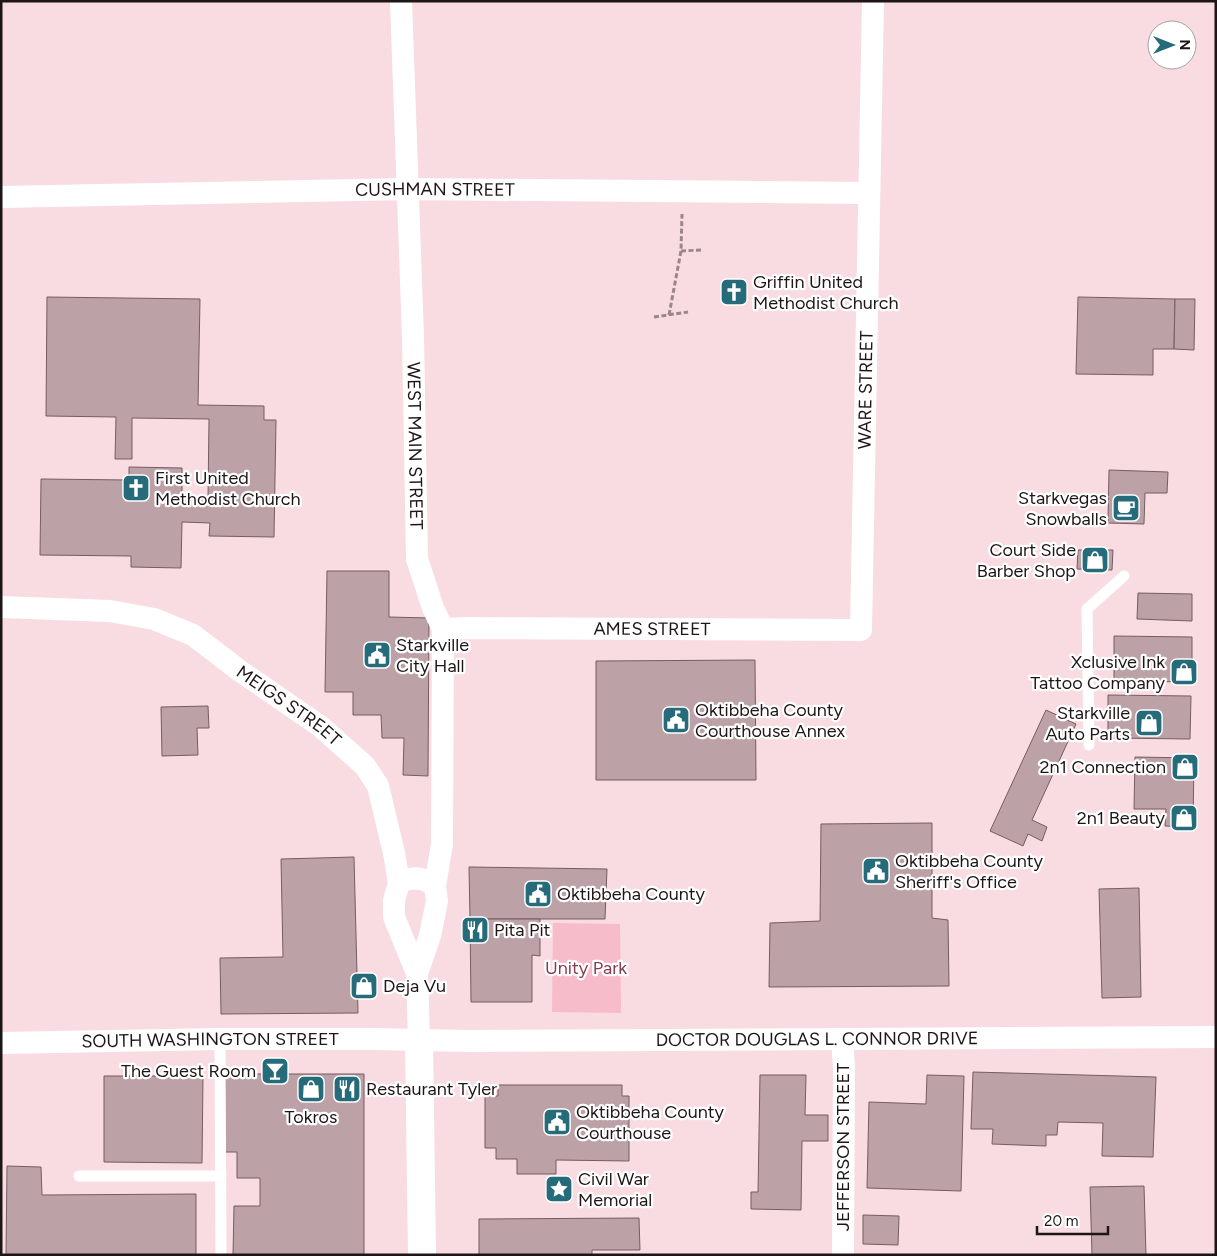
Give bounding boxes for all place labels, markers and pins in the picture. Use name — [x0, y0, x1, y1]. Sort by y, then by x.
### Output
place label: Griffin United Methodist Church — [753, 271, 899, 314]
church icon: Griffin United Methodist Church — [719, 277, 749, 307]
place label: First United Methodist Church — [155, 467, 301, 510]
church icon: First United Methodist Church — [121, 473, 151, 503]
place label: Starkvegas Snowballs — [1018, 487, 1107, 530]
cafe icon: Starkvegas Snowballs — [1111, 493, 1141, 523]
place label: Court Side Barber Shop — [977, 539, 1076, 582]
shop icon: Court Side Barber Shop — [1080, 545, 1110, 575]
place label: Starkville City Hall — [396, 634, 469, 677]
public building icon: Starkville City Hall — [362, 640, 392, 670]
place label: Xclusive Ink Tattoo Company — [1030, 651, 1166, 694]
shop icon: Xclusive Ink Tattoo Company — [1169, 657, 1199, 687]
place label: Oktibbeha County Courthouse Annex — [695, 699, 846, 742]
place label: Starkville Auto Parts — [1045, 702, 1130, 745]
public building icon: Oktibbeha County Courthouse Annex — [661, 705, 691, 735]
shop icon: Starkville Auto Parts — [1134, 708, 1164, 738]
shop icon: 2n1 Connection — [1170, 752, 1200, 782]
place label: 2n1 Connection — [1039, 756, 1166, 778]
shop icon: 2n1 Beauty — [1169, 803, 1199, 833]
place label: 2n1 Beauty — [1077, 807, 1166, 829]
place label: Oktibbeha County Sheriff's Office — [895, 850, 1044, 893]
public building icon: Oktibbeha County Sheriff's Office — [861, 856, 891, 886]
public building icon: Oktibbeha County — [523, 879, 553, 909]
place label: Oktibbeha County — [557, 883, 706, 905]
restaurant icon: Pita Pit — [460, 915, 490, 945]
place label: Pita Pit — [494, 919, 551, 941]
shop icon: Deja Vu — [349, 971, 379, 1001]
place label: Deja Vu — [383, 975, 446, 997]
bar icon: The Guest Room — [260, 1056, 290, 1086]
place label: The Guest Room — [121, 1060, 256, 1082]
shop icon: Tokros — [296, 1074, 326, 1104]
restaurant icon: Restaurant Tyler — [332, 1074, 362, 1104]
place label: Restaurant Tyler — [366, 1078, 497, 1100]
place label: Oktibbeha County Courthouse — [576, 1101, 725, 1144]
place label: Tokros — [285, 1106, 337, 1128]
public building icon: Oktibbeha County Courthouse — [542, 1107, 572, 1137]
place label: Civil War Memorial — [578, 1168, 652, 1211]
place icon: Civil War Memorial — [544, 1174, 574, 1204]

